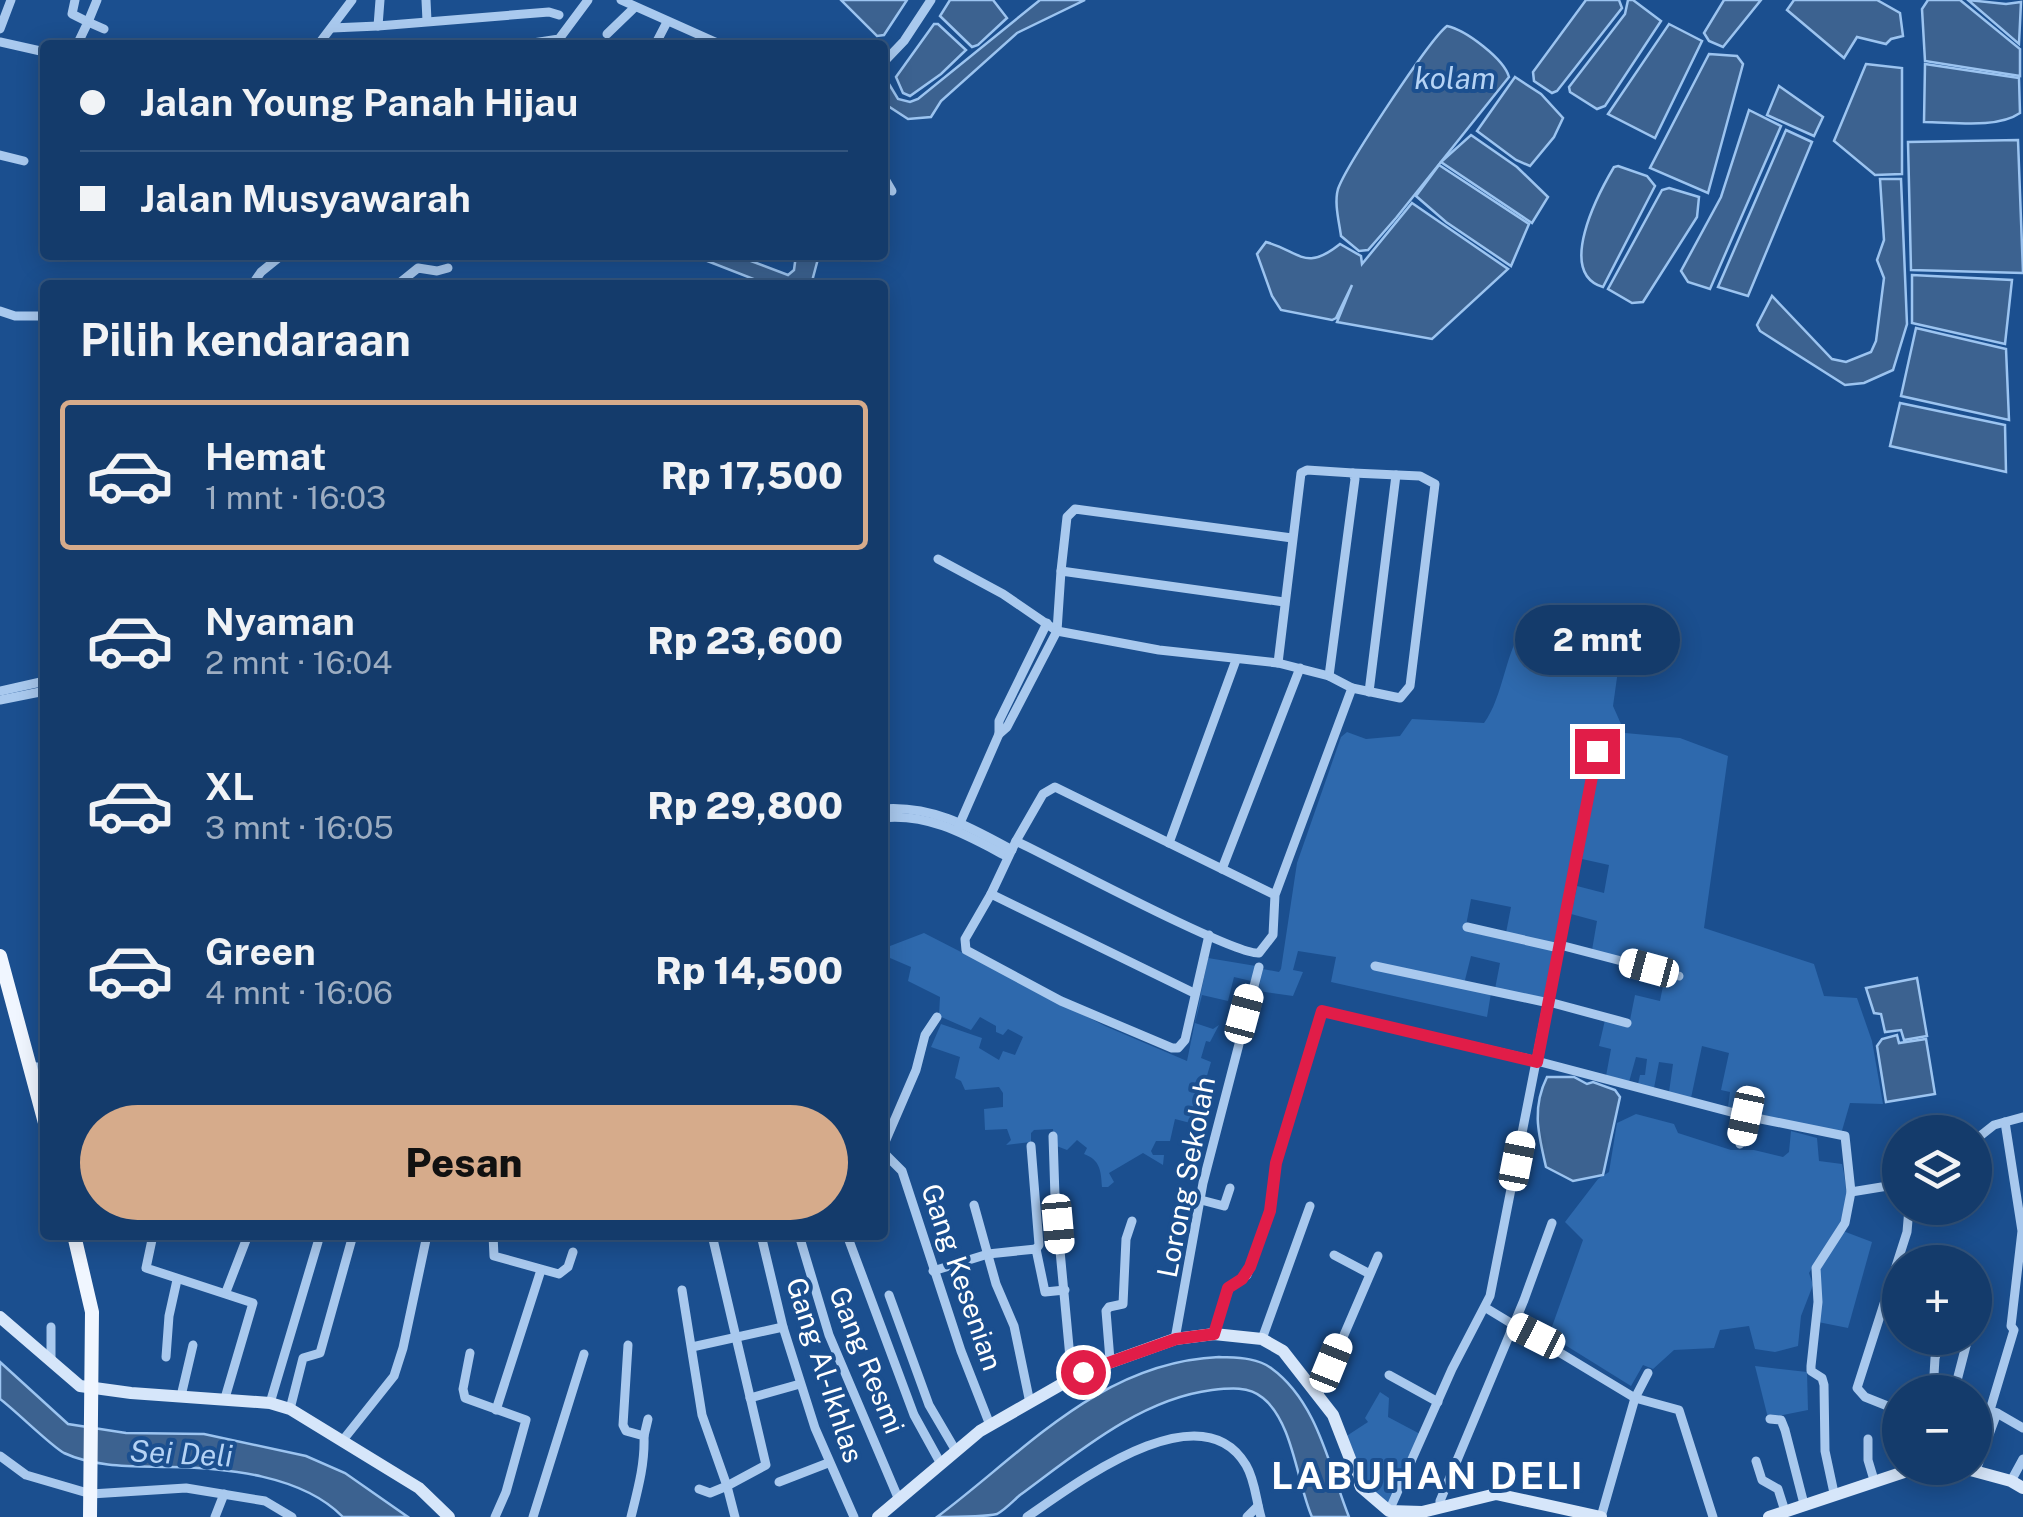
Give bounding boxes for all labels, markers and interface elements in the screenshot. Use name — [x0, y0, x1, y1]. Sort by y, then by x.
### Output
water label: kolam — [1414, 60, 1496, 96]
text: Jalan Young Panah Hijau — [140, 80, 578, 125]
text: Jalan Musyawarah — [140, 176, 471, 221]
text: Pilih kendaraan — [80, 313, 411, 366]
icon: car — [85, 430, 175, 520]
text: Hemat — [205, 434, 326, 479]
text: Rp 17,500 — [661, 453, 843, 498]
text: 1 mnt · 16:03 — [205, 479, 386, 516]
icon: car — [85, 595, 175, 685]
text: Nyaman — [205, 599, 355, 644]
callout: 2 mnt — [1514, 606, 1680, 676]
text: Rp 23,600 — [647, 618, 843, 663]
text: 2 mnt — [1553, 621, 1642, 658]
text: 2 mnt · 16:04 — [205, 644, 392, 681]
route end — [1575, 729, 1620, 774]
icon: car — [85, 760, 175, 850]
text: XL — [205, 764, 254, 809]
text: Rp 29,800 — [647, 783, 843, 828]
text: 3 mnt · 16:05 — [205, 809, 394, 846]
icon: car — [85, 925, 175, 1015]
text: Green — [205, 929, 316, 974]
car — [1616, 946, 1682, 990]
text: Rp 14,500 — [655, 948, 843, 993]
text: 4 mnt · 16:06 — [205, 974, 393, 1011]
car — [1222, 981, 1266, 1047]
street label: Lorong Sekolah — [1150, 1074, 1221, 1280]
car — [1725, 1084, 1767, 1148]
button: Pesan — [80, 1105, 848, 1220]
map controls — [1882, 1115, 1992, 1485]
button: layers — [1882, 1115, 1992, 1225]
car — [1497, 1129, 1537, 1193]
street label: Gang Kesenian — [915, 1179, 1010, 1375]
car — [1040, 1193, 1076, 1255]
button: + — [1882, 1245, 1992, 1355]
street label: Gang Al-Ikhlas — [780, 1273, 871, 1466]
street label: Gang Resmi — [823, 1281, 912, 1438]
car — [1502, 1309, 1570, 1363]
car — [1306, 1330, 1356, 1396]
route start — [1061, 1350, 1106, 1395]
button: − — [1882, 1375, 1992, 1485]
water label: Sei Deli — [129, 1432, 234, 1474]
district label: LABUHAN DELI — [1271, 1453, 1585, 1498]

